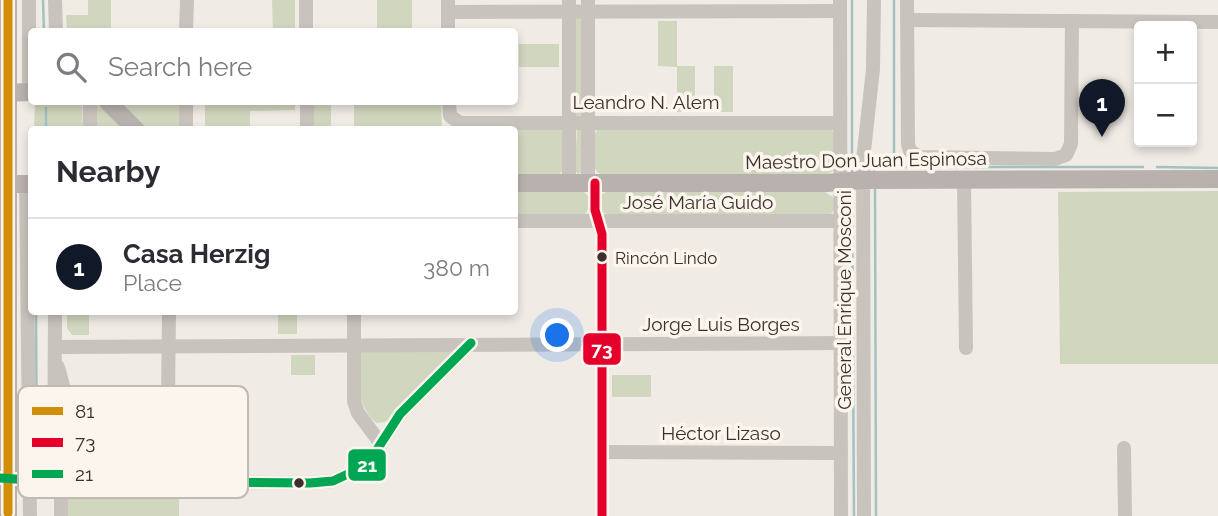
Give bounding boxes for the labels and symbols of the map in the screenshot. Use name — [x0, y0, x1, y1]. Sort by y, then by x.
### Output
pin: 1 — [1079, 79, 1125, 137]
street label: Leandro N. Alem — [573, 91, 719, 113]
street label: Maestro Don Juan Espinosa — [745, 147, 987, 173]
street label: General Enrique Mosconi — [833, 190, 855, 410]
street label: José María Guido — [623, 191, 773, 213]
place label: Rincón Lindo — [615, 248, 717, 268]
marker: Rincón Lindo — [595, 250, 609, 264]
street label: Jorge Luis Borges — [642, 313, 800, 335]
your location — [540, 318, 574, 352]
line badge: 73 — [582, 332, 622, 366]
text: 73 — [591, 338, 613, 360]
legend — [18, 386, 248, 498]
text: 81 — [75, 400, 94, 422]
street label: Héctor Lizaso — [661, 422, 781, 444]
text: 73 — [75, 431, 95, 453]
line badge: 21 — [347, 448, 387, 482]
text: 21 — [357, 454, 377, 476]
text: 21 — [75, 463, 93, 485]
unlabelled marker — [292, 476, 306, 490]

